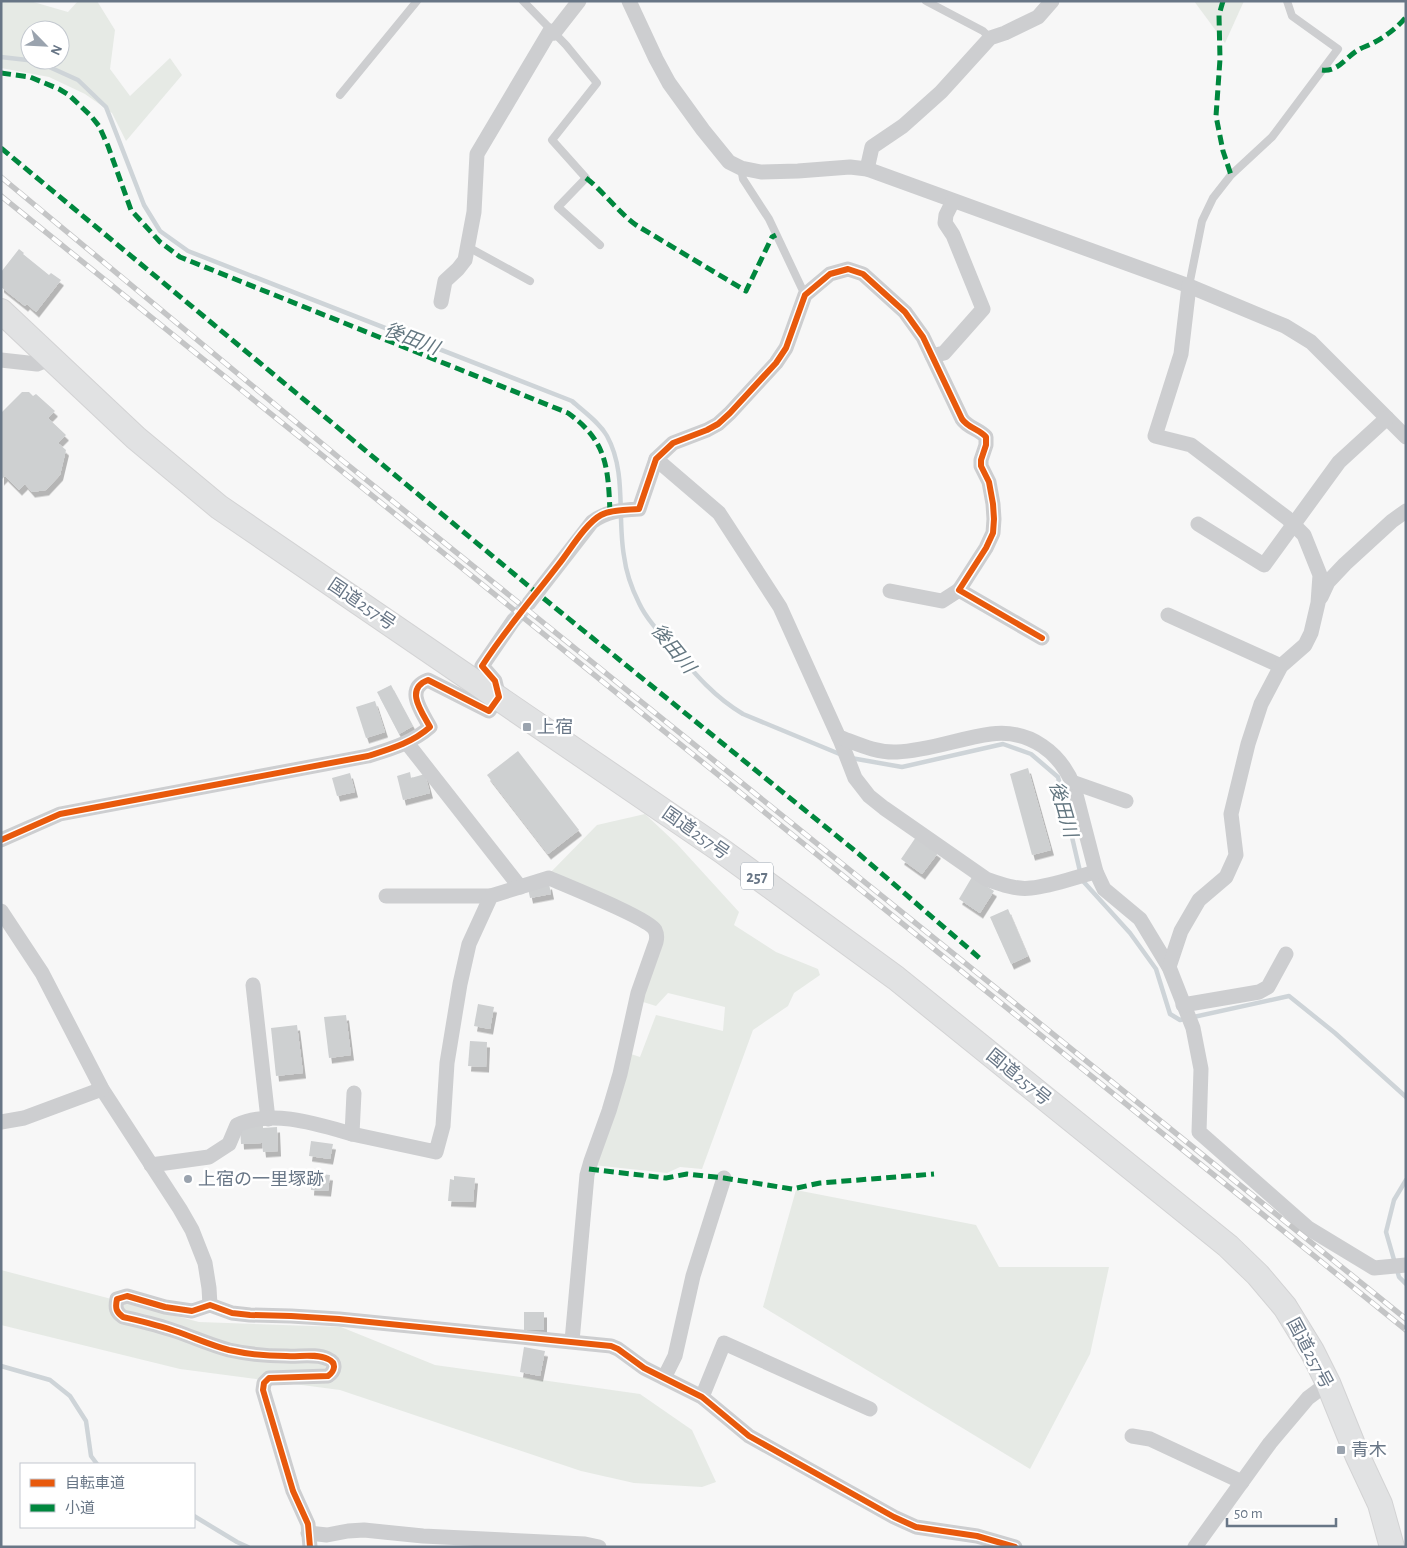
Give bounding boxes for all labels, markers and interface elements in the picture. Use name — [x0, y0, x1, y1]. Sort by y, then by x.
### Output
north arrow — [20, 20, 70, 70]
text: N — [48, 43, 64, 57]
water label: 後田川 — [381, 319, 444, 359]
street label: 国道257号 — [324, 574, 400, 634]
water label: 後田川 — [648, 620, 700, 679]
place label: 上宿 — [537, 718, 573, 737]
marker: 上宿 — [521, 721, 533, 733]
water label: 後田川 — [1046, 779, 1081, 841]
street label: 国道257号 — [659, 803, 733, 863]
road number: 257 — [741, 862, 773, 889]
street label: 国道257号 — [983, 1045, 1055, 1109]
place label: 上宿の一里塚跡 — [198, 1170, 324, 1189]
marker: 上宿の一里塚跡 — [182, 1173, 194, 1185]
street label: 国道257号 — [1283, 1314, 1337, 1392]
place label: 青木 — [1351, 1441, 1387, 1460]
marker: 青木 — [1335, 1444, 1347, 1456]
legend — [20, 1463, 195, 1528]
text: 自転車道 — [65, 1475, 125, 1491]
scale bar — [1227, 1496, 1336, 1528]
text: 小道 — [65, 1500, 95, 1516]
text: 50 m — [1234, 1506, 1263, 1521]

